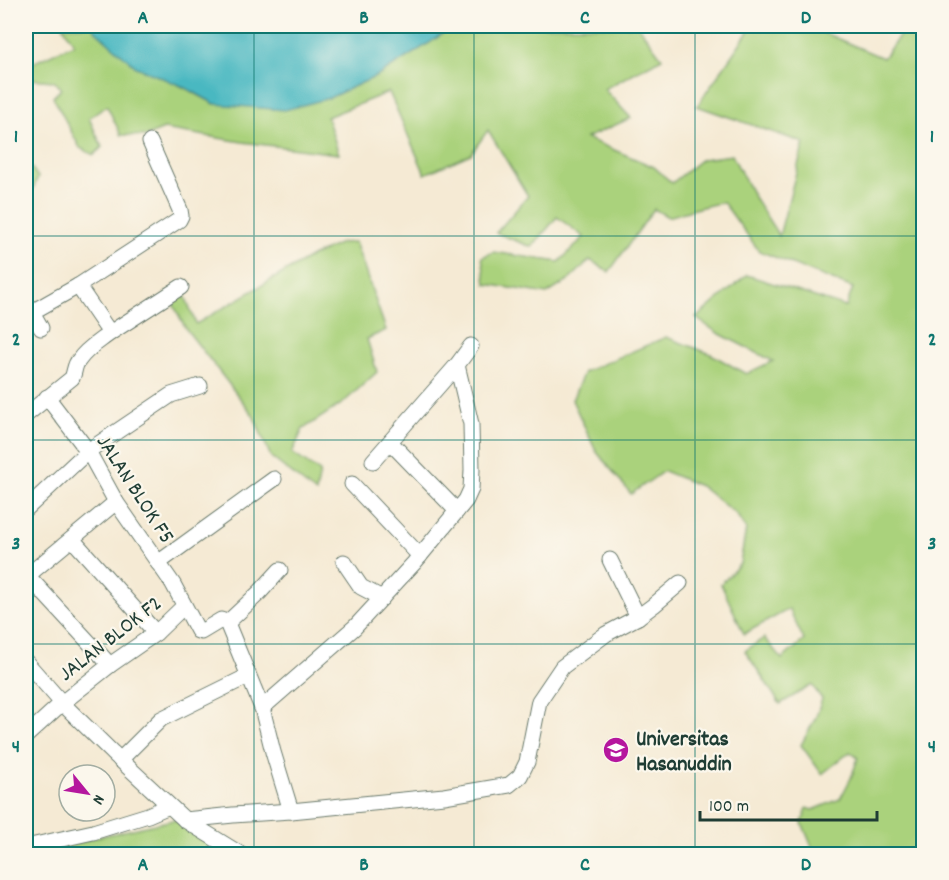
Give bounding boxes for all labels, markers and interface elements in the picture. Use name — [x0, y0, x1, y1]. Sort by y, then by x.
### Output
text: A — [138, 5, 149, 33]
text: B — [359, 5, 369, 33]
text: C — [580, 5, 590, 33]
text: D — [801, 5, 812, 33]
text: 1 — [14, 124, 18, 152]
text: 1 — [930, 124, 934, 152]
text: 2 — [12, 327, 20, 355]
text: 2 — [928, 327, 936, 355]
street label: JALAN BLOK F5 — [87, 429, 181, 550]
text: 3 — [12, 531, 20, 559]
text: 3 — [928, 531, 936, 559]
street label: JALAN BLOK F2 — [53, 589, 169, 690]
place label: Universitas Hasanuddin — [636, 725, 732, 781]
text: 4 — [12, 734, 20, 762]
text: 4 — [928, 734, 936, 762]
school or university icon: Universitas Hasanuddin — [601, 735, 631, 765]
north arrow — [57, 763, 117, 823]
scale bar — [700, 784, 877, 822]
text: N — [86, 790, 110, 809]
text: 100 m — [709, 795, 749, 820]
text: A — [138, 852, 149, 880]
text: B — [359, 852, 369, 880]
text: C — [580, 852, 590, 880]
text: D — [801, 852, 812, 880]

